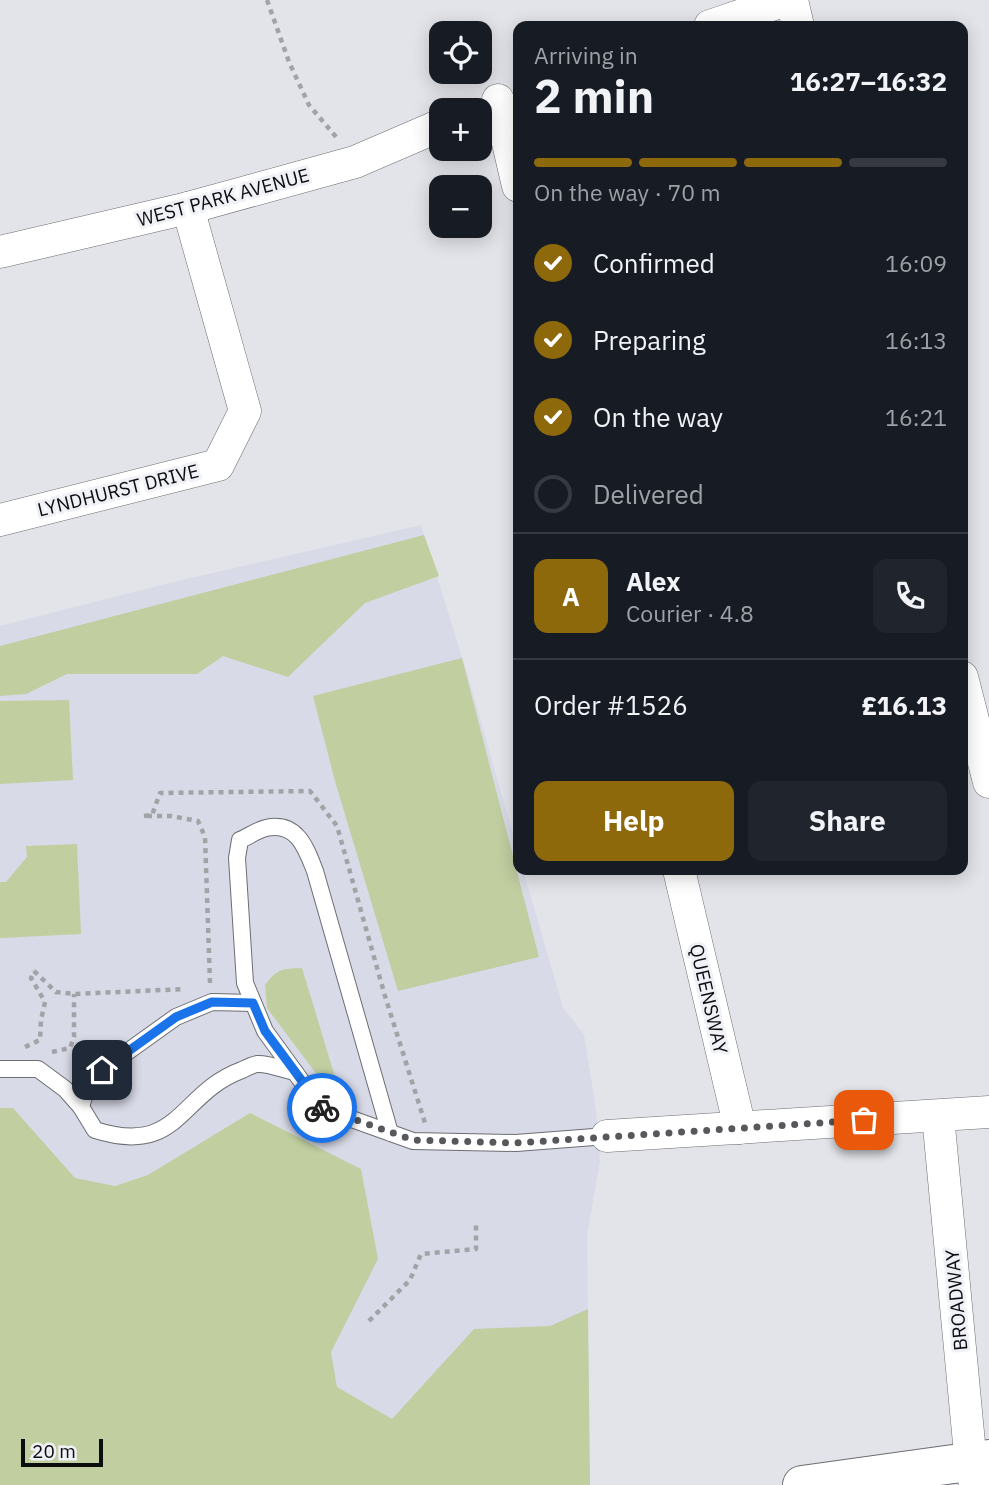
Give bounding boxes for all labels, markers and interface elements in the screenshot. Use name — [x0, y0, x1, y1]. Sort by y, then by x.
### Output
map controls — [429, 21, 492, 238]
button: locate — [429, 21, 492, 84]
text: Arriving in — [534, 40, 638, 70]
text: 16:27–16:32 — [790, 64, 947, 98]
text: 2 min — [534, 66, 654, 126]
button: + — [429, 98, 492, 161]
street label: WEST PARK AVENUE — [134, 162, 312, 232]
button: − — [429, 175, 492, 238]
text: On the way · 70 m — [534, 177, 721, 207]
icon: check — [534, 244, 572, 282]
text: Confirmed — [593, 246, 715, 280]
text: 16:09 — [885, 248, 947, 278]
icon: check — [534, 321, 572, 359]
text: Preparing — [593, 323, 706, 357]
text: 16:13 — [885, 325, 947, 355]
icon: check — [534, 398, 572, 436]
text: On the way — [593, 400, 723, 434]
text: 16:21 — [885, 402, 947, 432]
street label: LYNDHURST DRIVE — [35, 458, 201, 522]
text: Delivered — [593, 477, 704, 511]
button: phone — [873, 559, 947, 633]
text: Alex — [626, 564, 680, 598]
text: A — [562, 579, 580, 613]
text: Courier · 4.8 — [626, 598, 754, 628]
text: Order #1526 — [534, 688, 688, 722]
text: £16.13 — [861, 688, 947, 722]
button: Help — [534, 781, 734, 861]
button: Share — [748, 781, 947, 861]
street label: QUEENSWAY — [685, 942, 733, 1057]
pin — [72, 1040, 132, 1100]
icon: home — [83, 1051, 121, 1089]
courier — [287, 1073, 357, 1143]
icon: bike — [303, 1089, 341, 1127]
pin — [834, 1090, 894, 1150]
icon: bag — [845, 1101, 883, 1139]
street label: BROADWAY — [940, 1248, 972, 1352]
scale bar — [21, 1436, 103, 1468]
text: 20 m — [32, 1439, 76, 1463]

